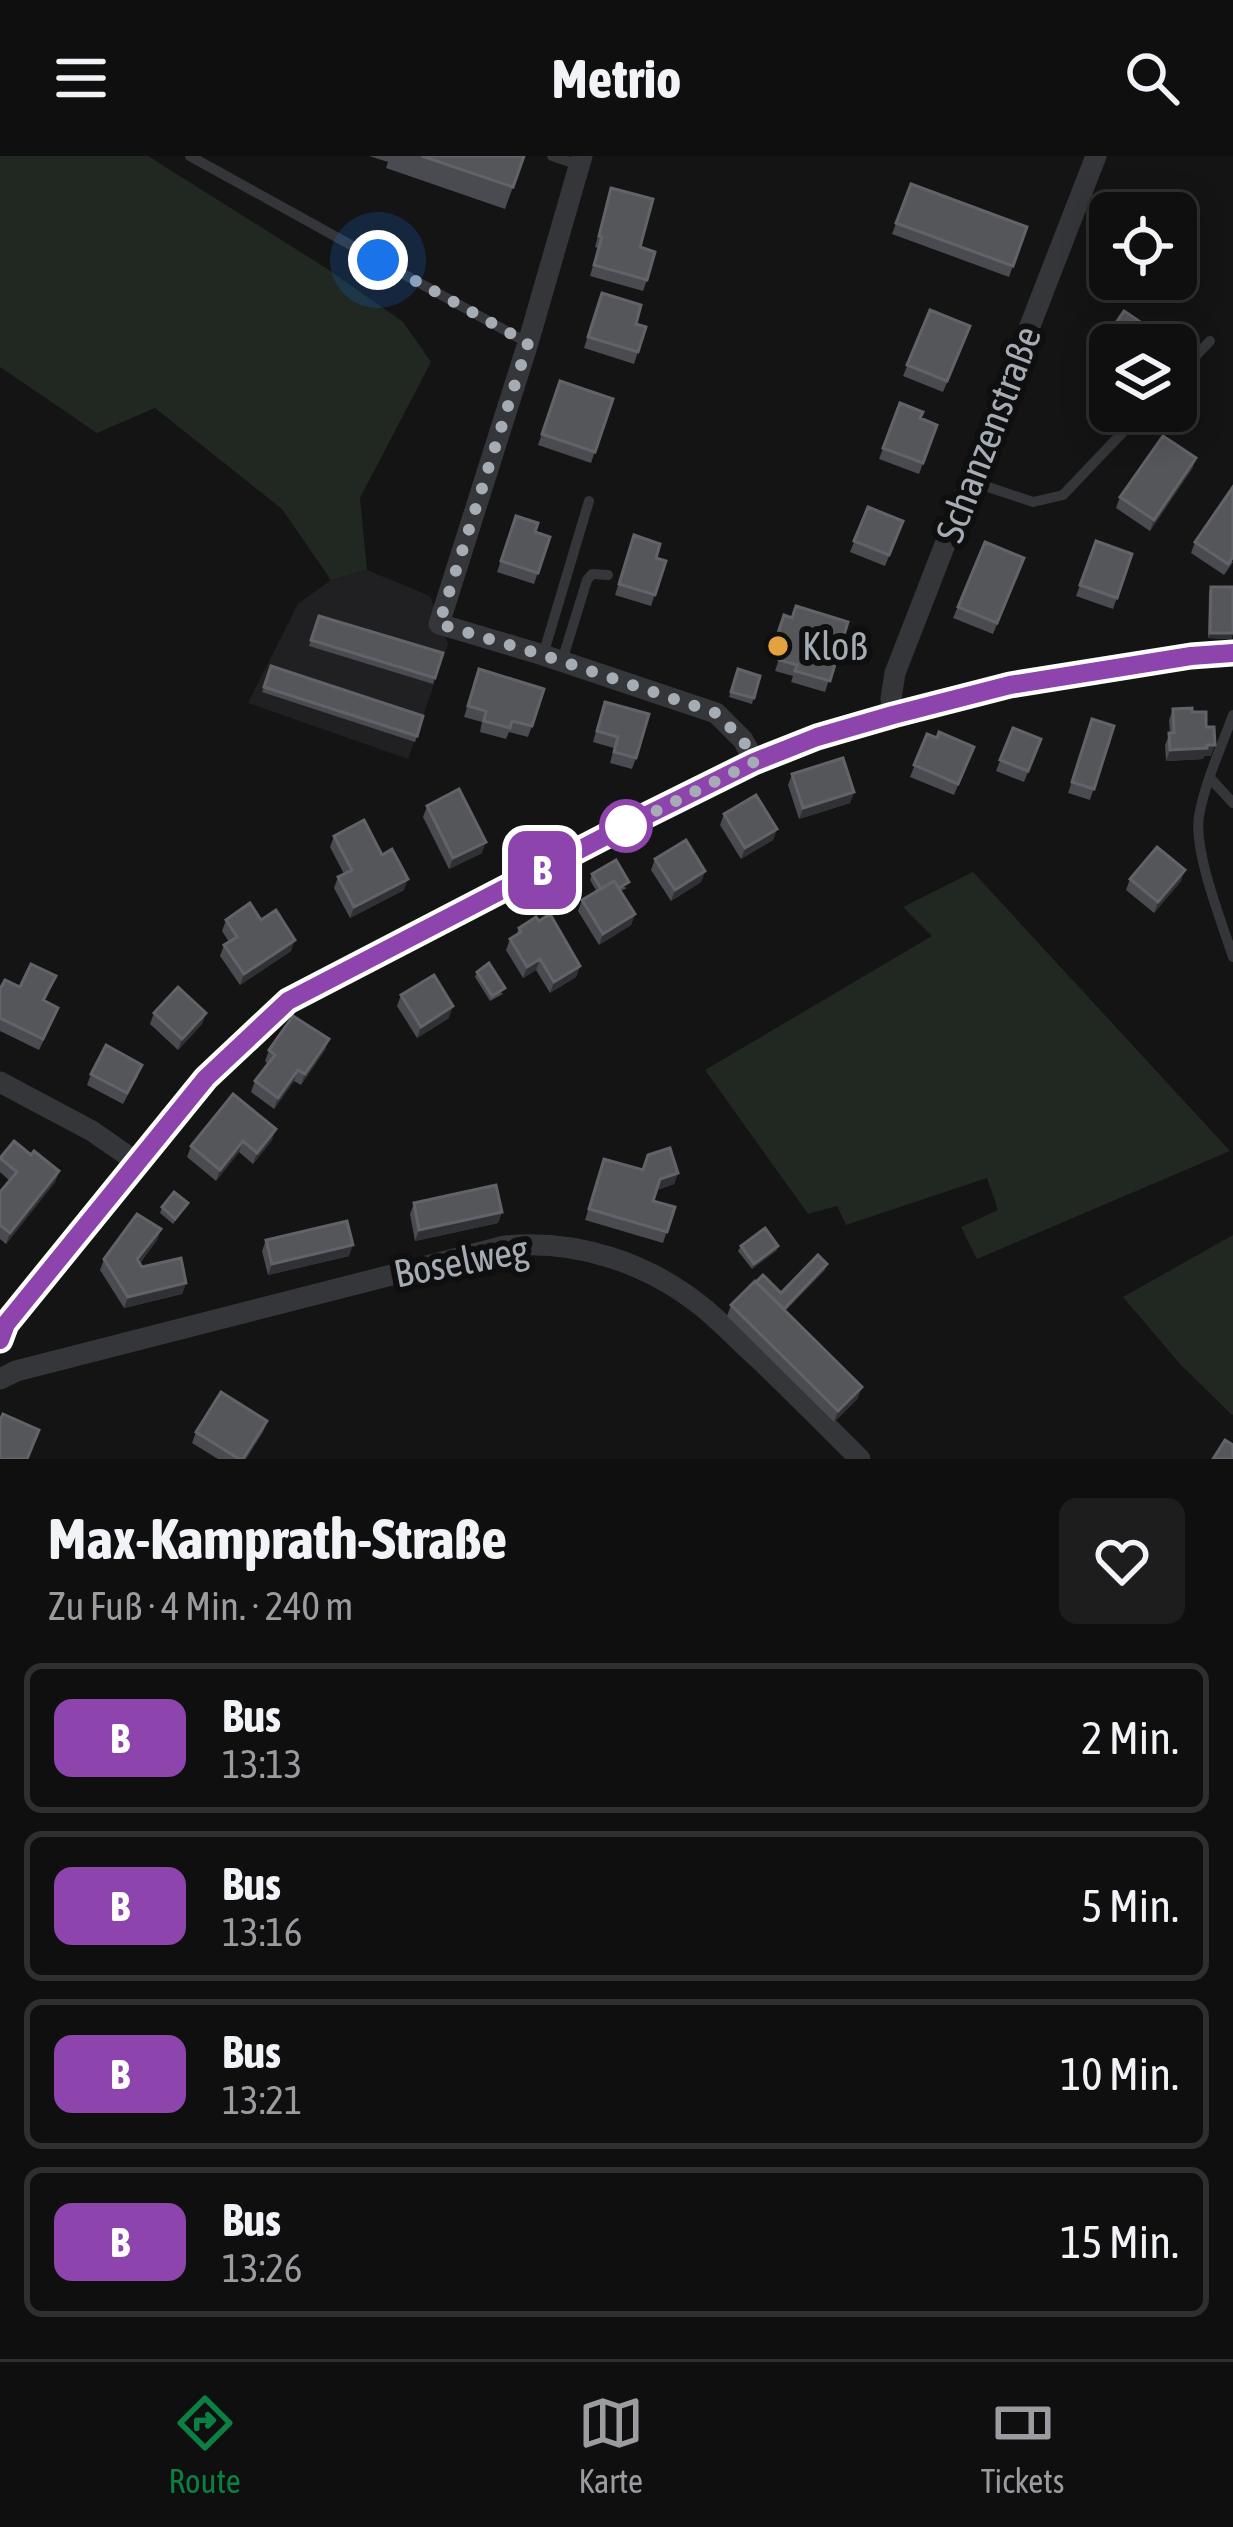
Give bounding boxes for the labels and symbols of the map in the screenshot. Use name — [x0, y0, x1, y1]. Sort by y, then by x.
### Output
your location — [348, 230, 408, 290]
street label: Schanzenstraße — [927, 320, 1049, 548]
place label: Kloß — [802, 624, 868, 668]
marker: Kloß — [765, 633, 791, 659]
unlabelled marker — [601, 801, 651, 851]
line badge: B — [503, 831, 581, 909]
street label: Boselweg — [390, 1226, 532, 1296]

